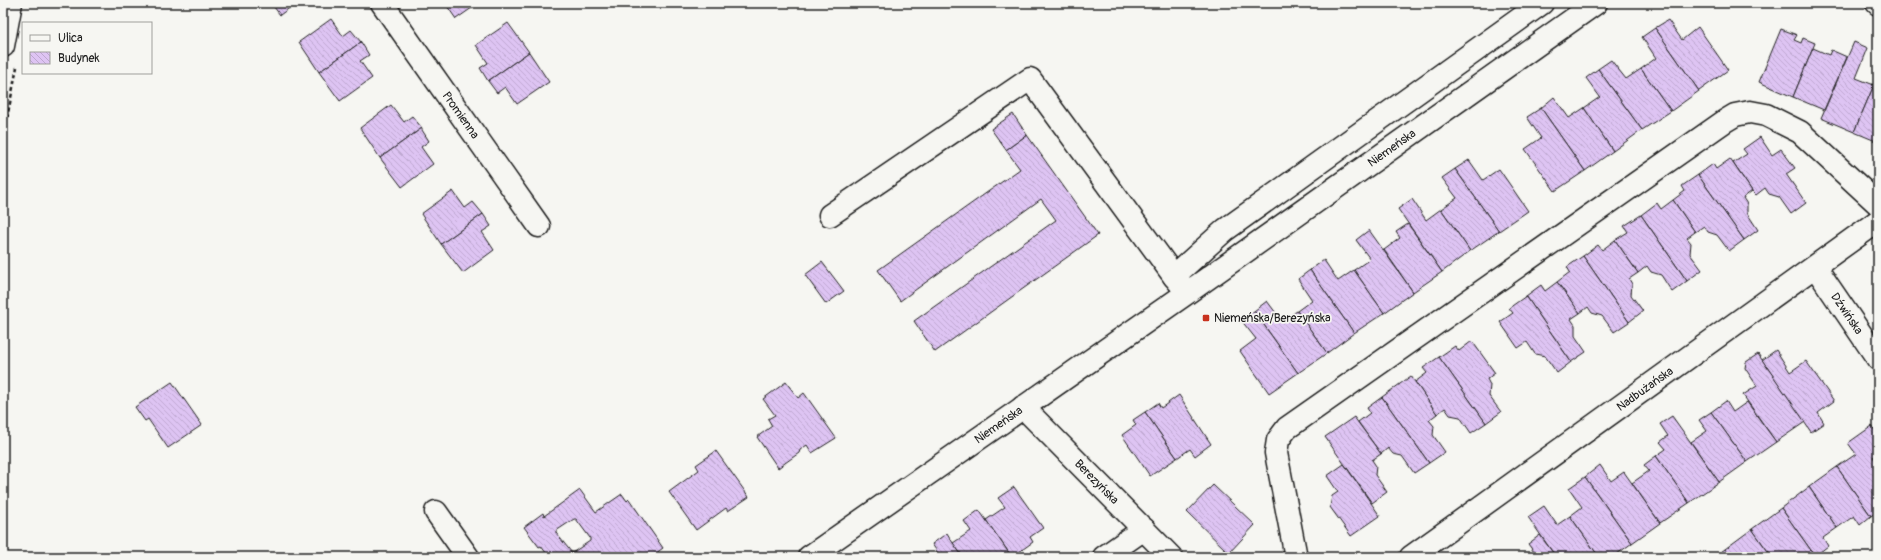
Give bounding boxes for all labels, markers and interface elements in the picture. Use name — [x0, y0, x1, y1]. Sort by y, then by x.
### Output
legend — [22, 22, 152, 74]
text: Ulica — [58, 31, 83, 46]
text: Budynek — [58, 51, 100, 66]
street label: Promienna — [439, 89, 482, 142]
street label: Niemeńska — [1365, 126, 1419, 170]
street label: Dźwińska — [1827, 290, 1866, 338]
place label: Niemeńska/Berezyńska — [1214, 311, 1331, 326]
marker: Niemeńska/Berezyńska — [1201, 313, 1211, 323]
street label: Nadbużańska — [1614, 364, 1677, 415]
street label: Niemeńska — [972, 403, 1026, 447]
street label: Berezyńska — [1071, 457, 1122, 508]

